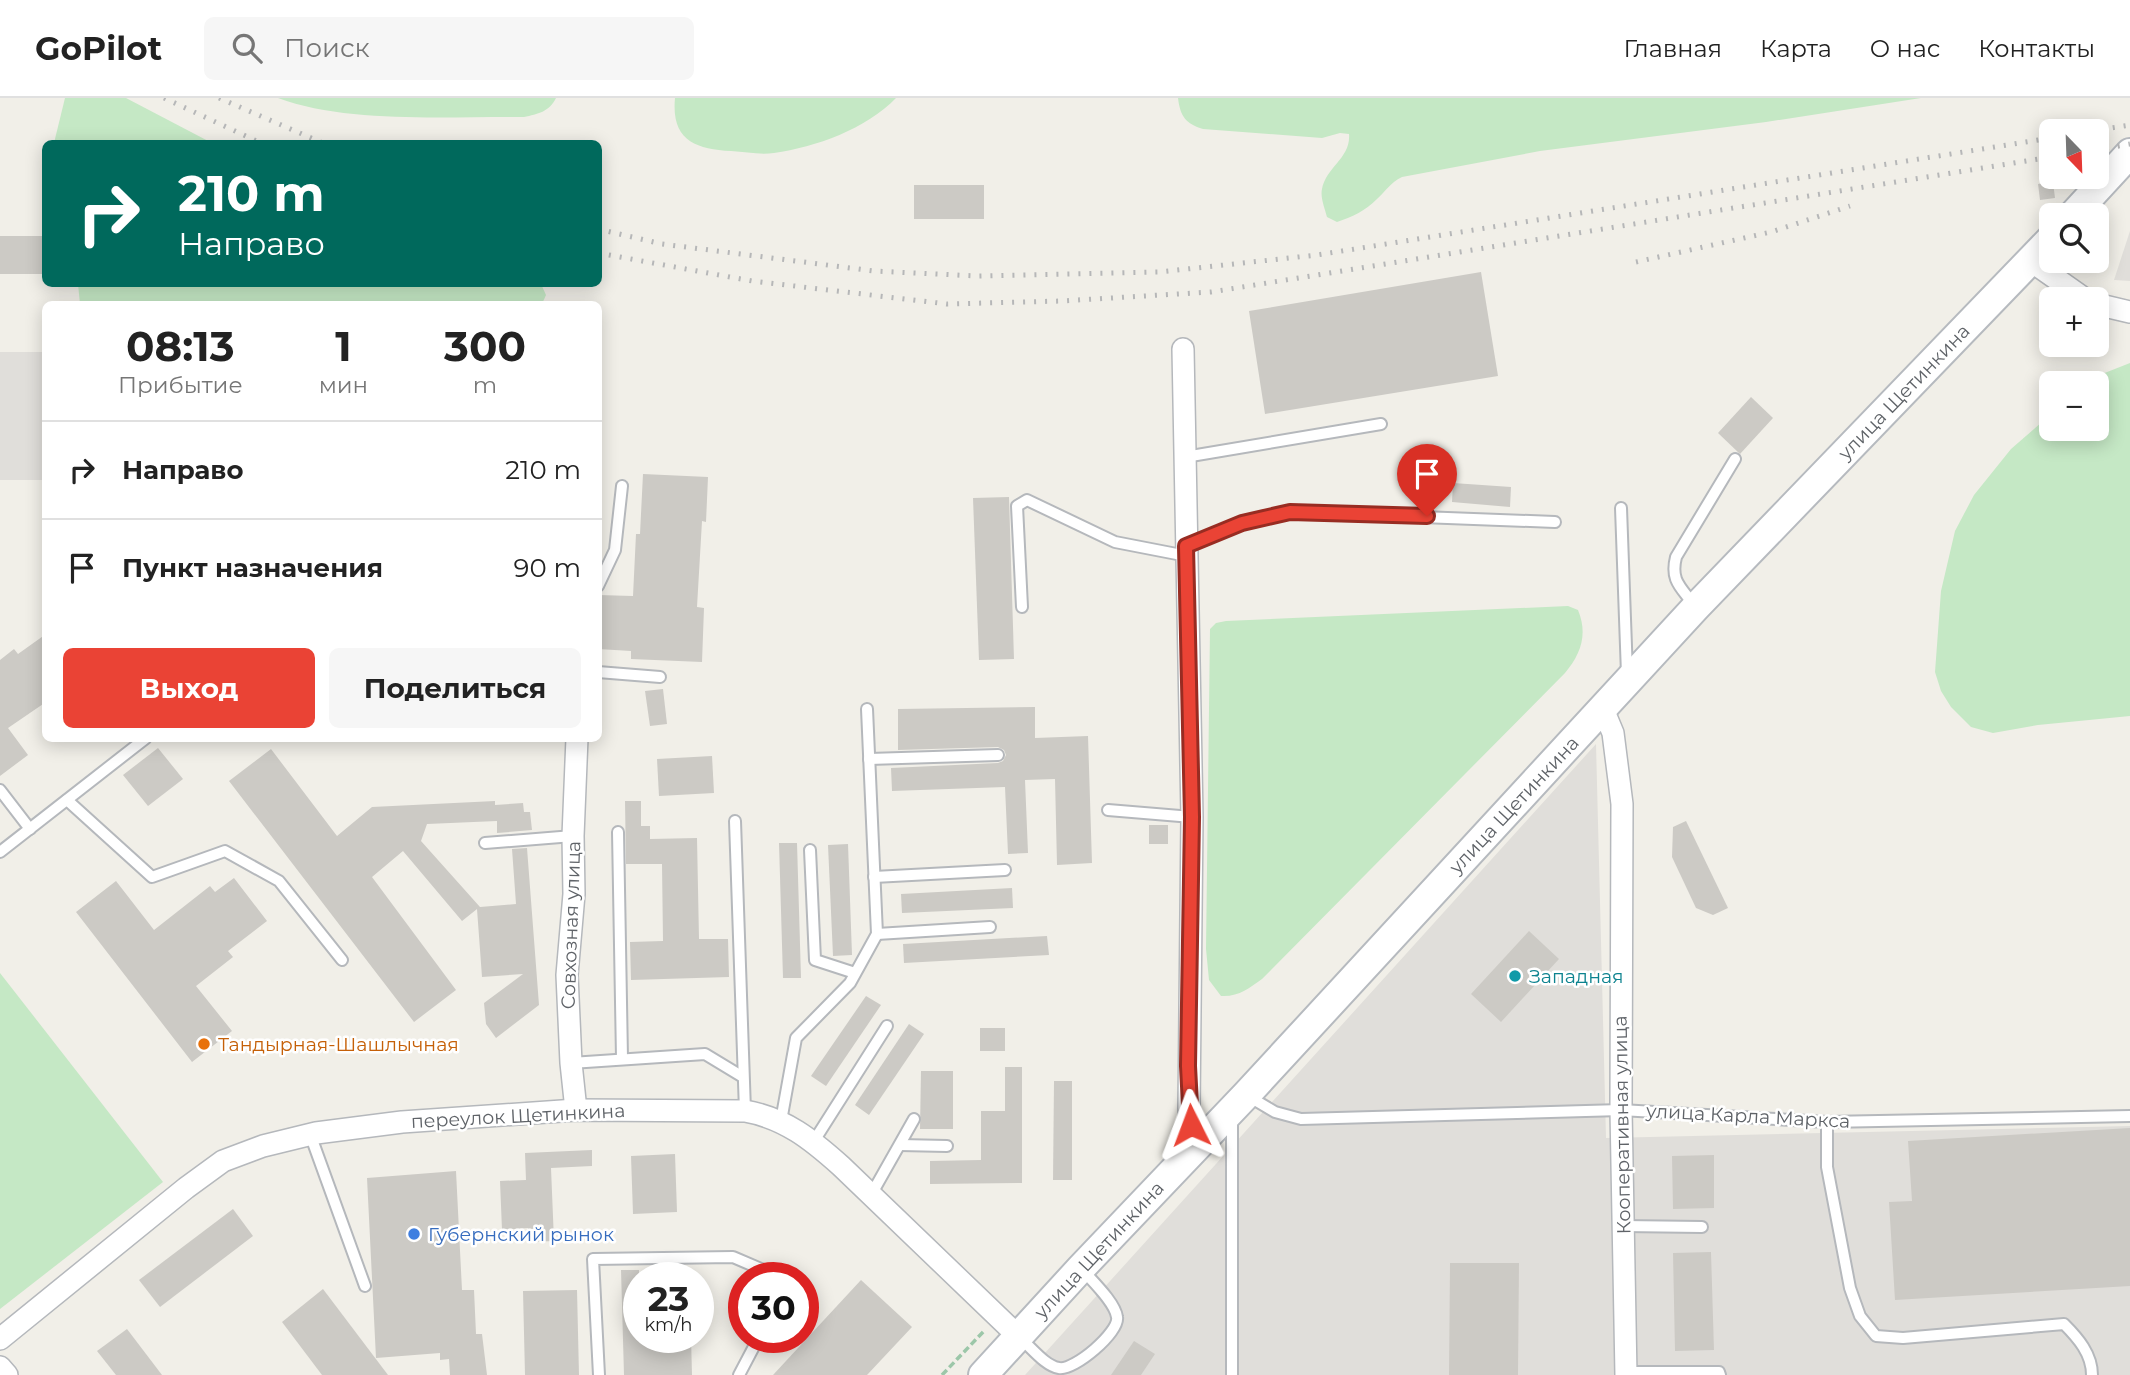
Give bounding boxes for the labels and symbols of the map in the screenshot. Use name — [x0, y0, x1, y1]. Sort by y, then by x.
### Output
north arrow — [2039, 119, 2109, 189]
street label: улица Щетинкина — [1833, 319, 1975, 465]
pin — [1397, 444, 1457, 516]
street label: улица Щетинкина — [1444, 732, 1584, 879]
street label: Совхозная улица — [557, 840, 585, 1010]
place label: Западная — [1529, 965, 1624, 988]
marker: Западная — [1507, 968, 1523, 984]
street label: Кооперативная улица — [1609, 1015, 1635, 1235]
place label: Тандырная-Шашлычная — [218, 1033, 459, 1056]
marker: Тандырная-Шашлычная — [196, 1036, 212, 1052]
position arrow — [1154, 1088, 1228, 1162]
street label: переулок Щетинкина — [410, 1099, 626, 1133]
street label: улица Карла Маркса — [1644, 1099, 1851, 1133]
street label: улица Щетинкина — [1029, 1177, 1169, 1324]
place label: Губернский рынок — [428, 1223, 614, 1246]
marker: Губернский рынок — [406, 1226, 422, 1242]
speed limit sign: 30 — [728, 1262, 819, 1353]

